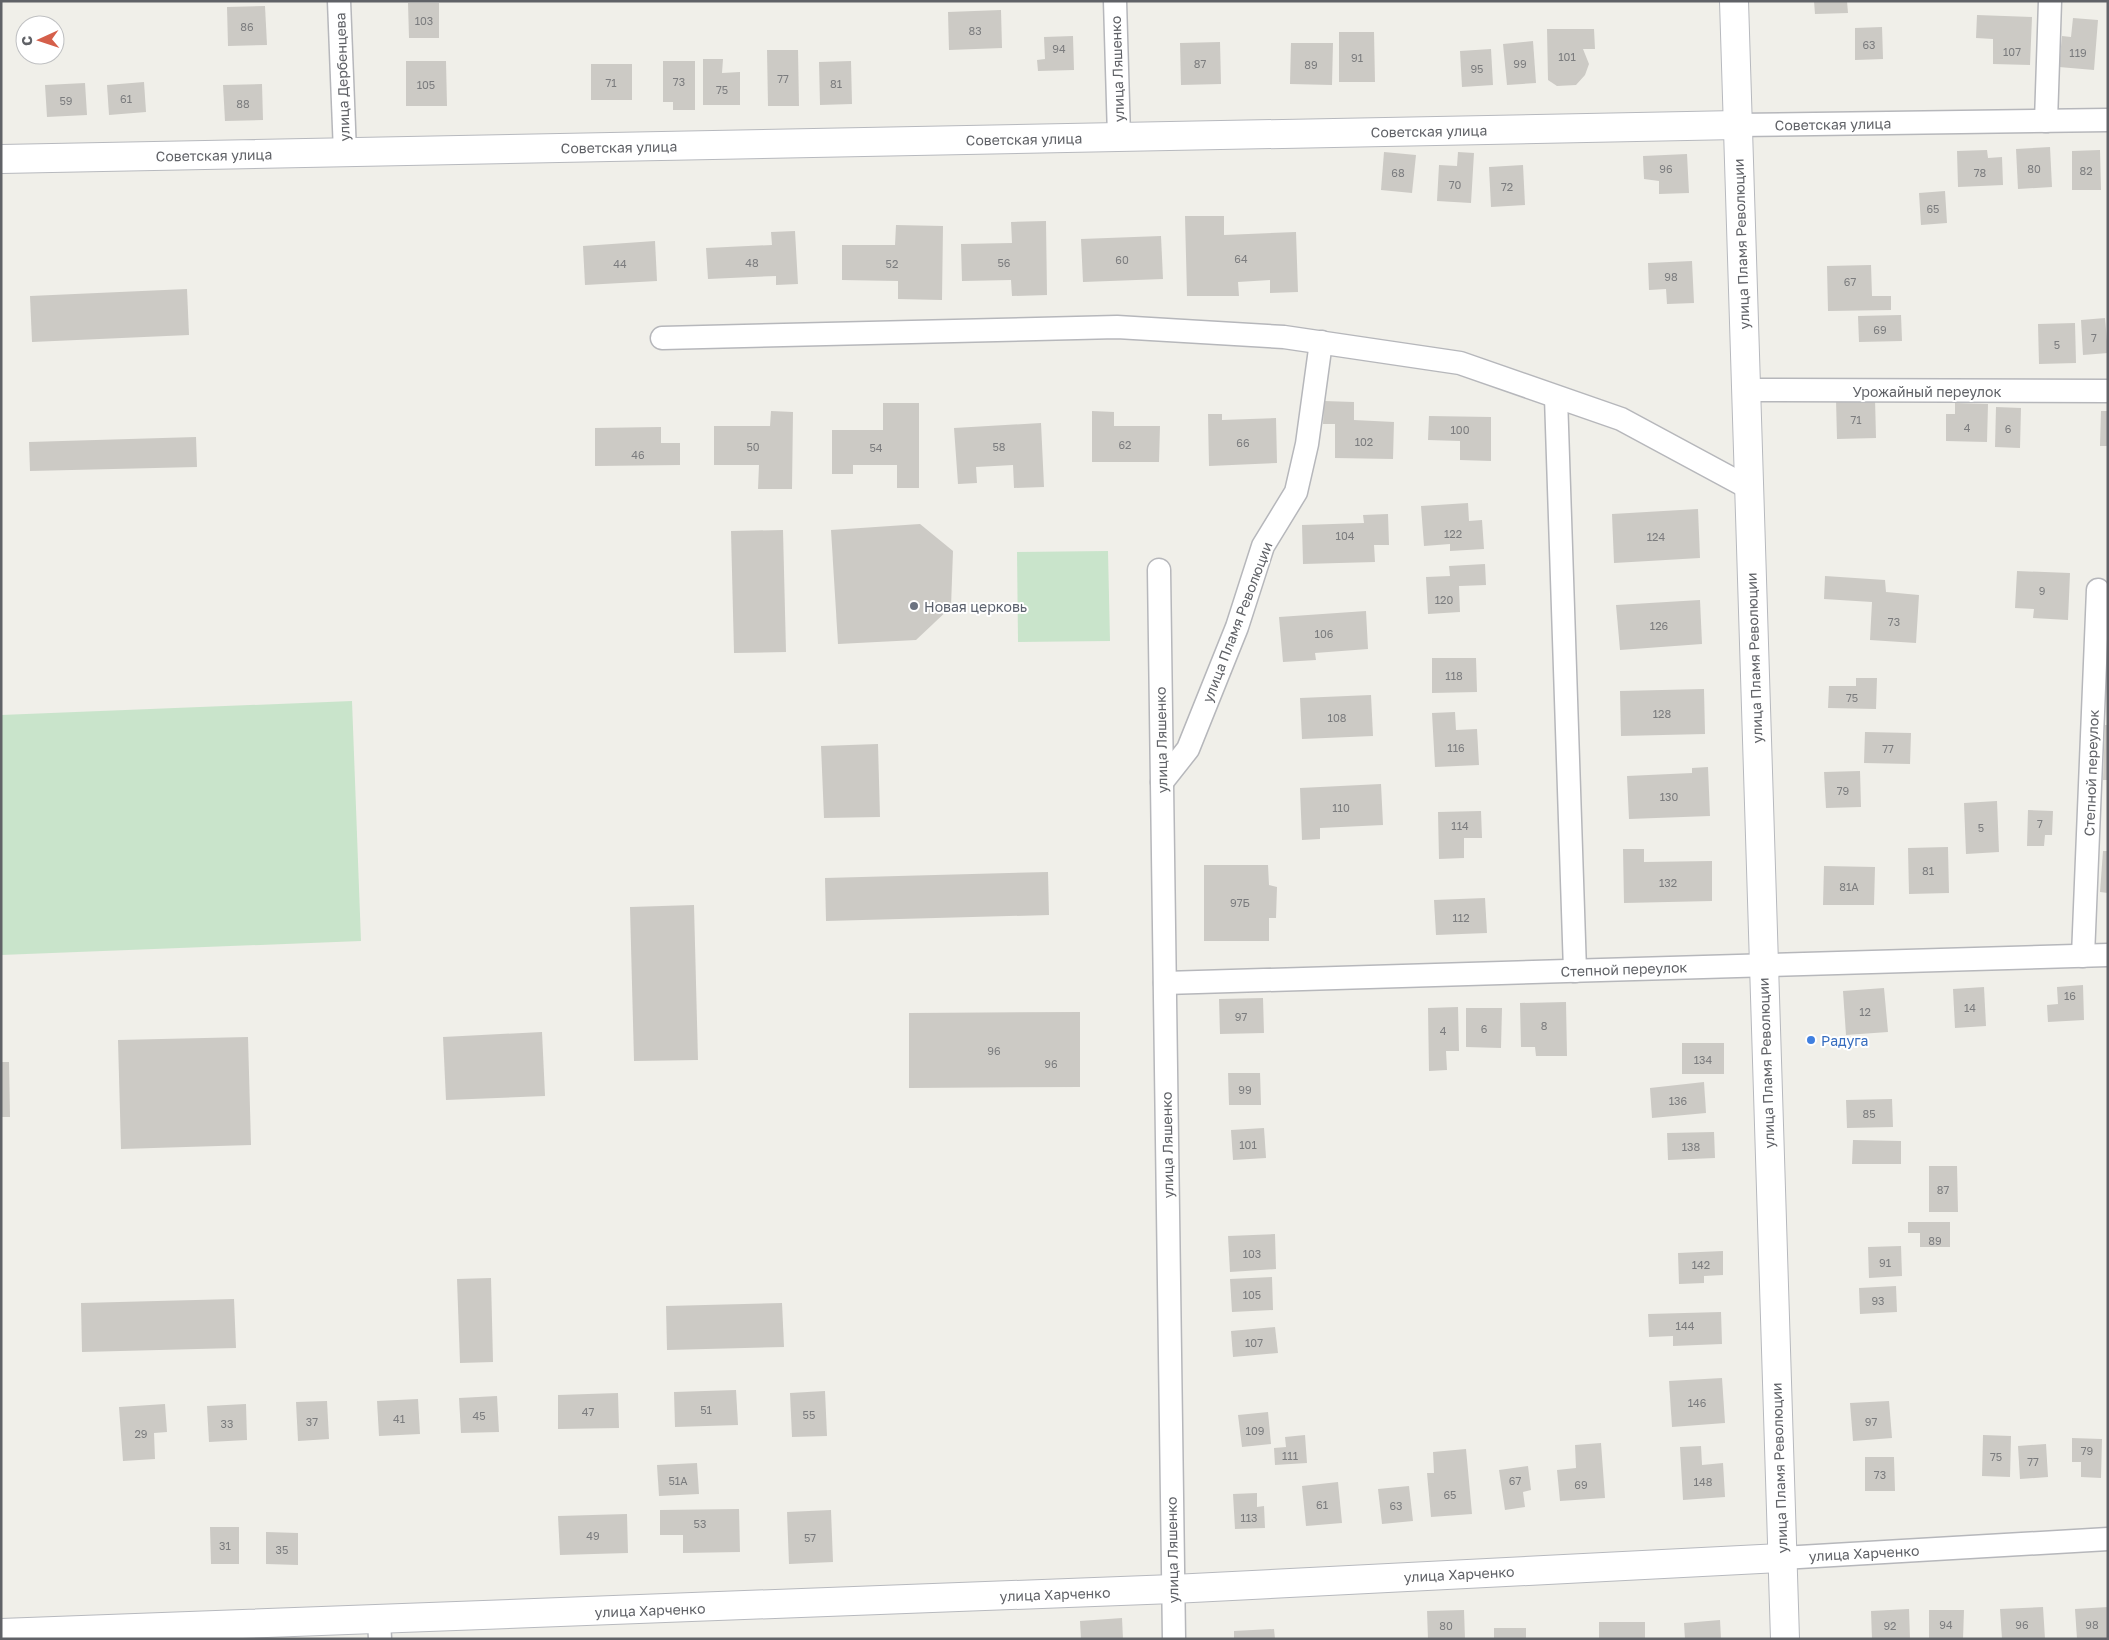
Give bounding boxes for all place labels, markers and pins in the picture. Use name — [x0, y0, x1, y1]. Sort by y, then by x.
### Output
place label: Новая церковь — [924, 598, 1027, 615]
marker: Новая церковь — [908, 600, 920, 612]
place label: Радуга — [1821, 1032, 1868, 1049]
marker: Радуга — [1805, 1034, 1817, 1046]

